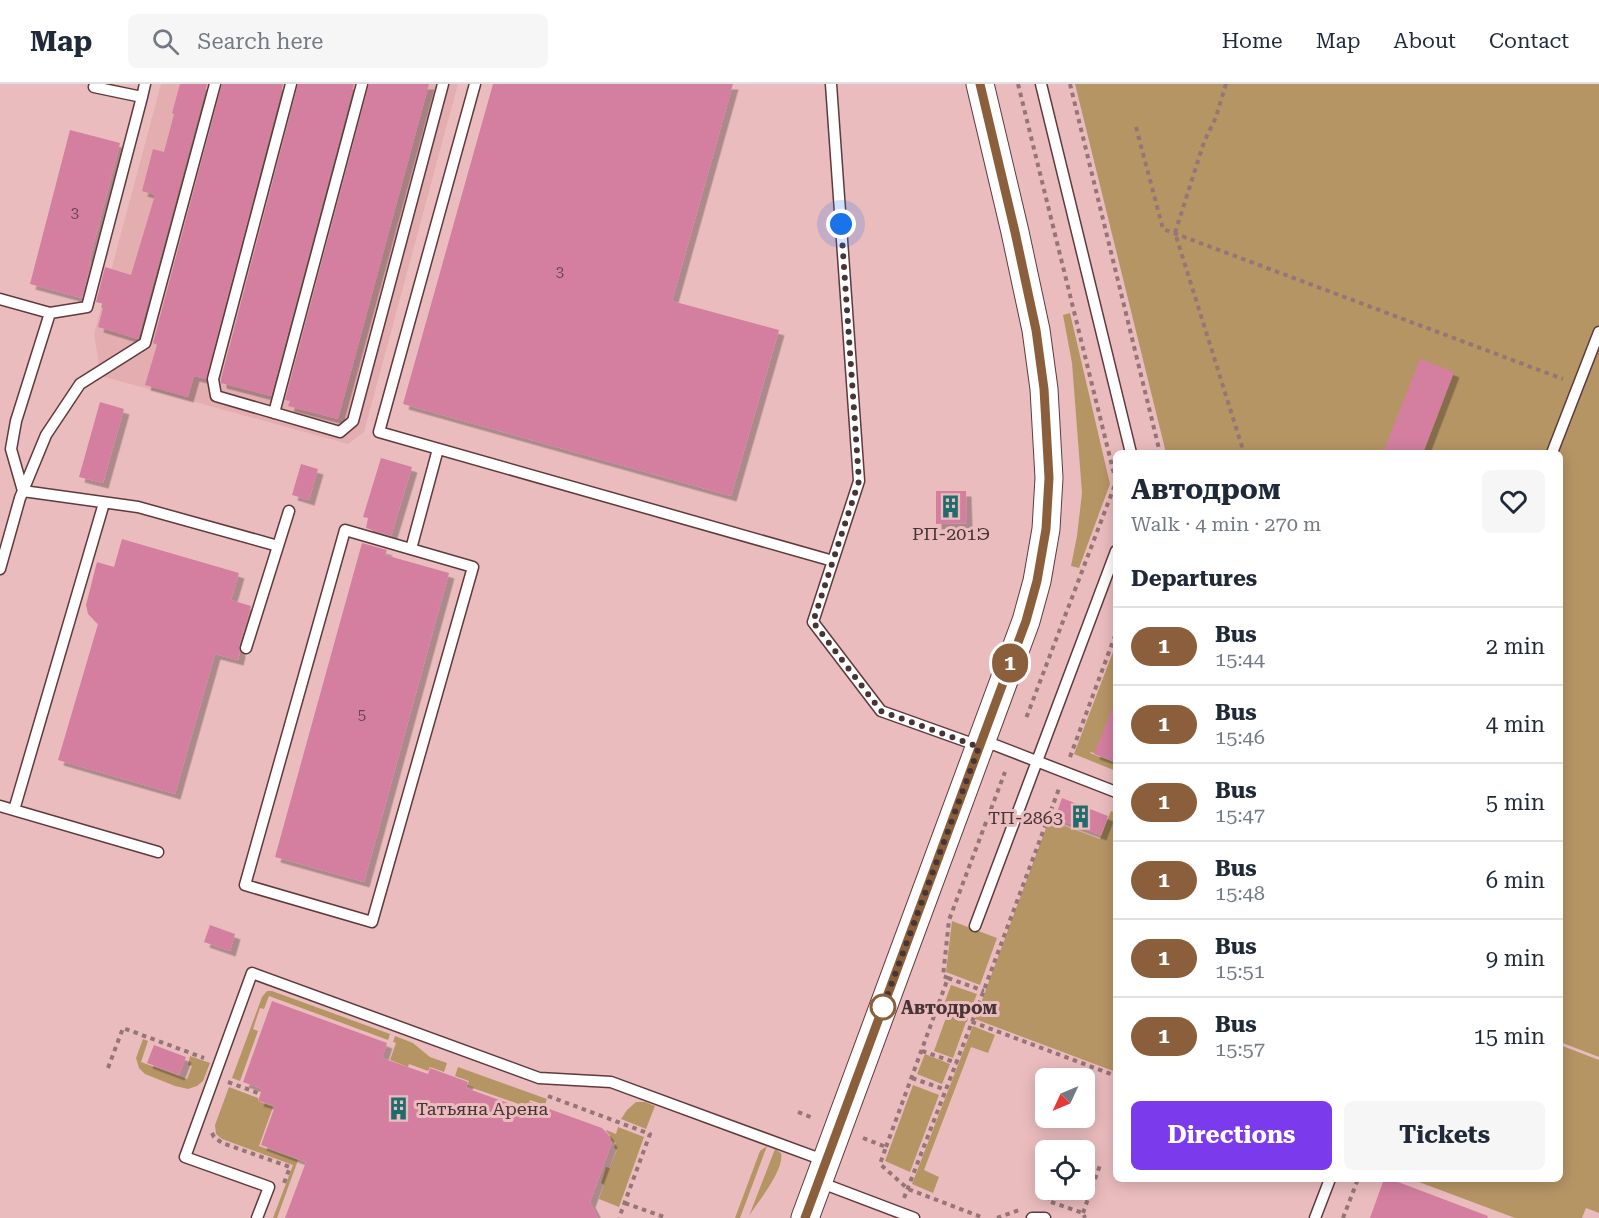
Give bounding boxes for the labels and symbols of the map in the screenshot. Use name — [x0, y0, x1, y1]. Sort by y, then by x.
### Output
house number: 3 — [71, 204, 79, 222]
your location — [826, 209, 856, 239]
house number: 3 — [556, 263, 564, 281]
building icon: РП-201Э — [938, 494, 964, 520]
place label: РП-201Э — [912, 523, 990, 544]
line badge: 1 — [990, 644, 1030, 682]
house number: 5 — [358, 706, 366, 724]
building icon: ТП-2863 — [1068, 804, 1094, 830]
place label: ТП-2863 — [988, 807, 1063, 828]
marker: Автодром — [870, 994, 896, 1020]
place label: Автодром — [901, 997, 998, 1018]
north arrow — [1035, 1068, 1095, 1128]
building icon: Татьяна Арена — [385, 1095, 411, 1121]
place label: Татьяна Арена — [416, 1098, 548, 1119]

